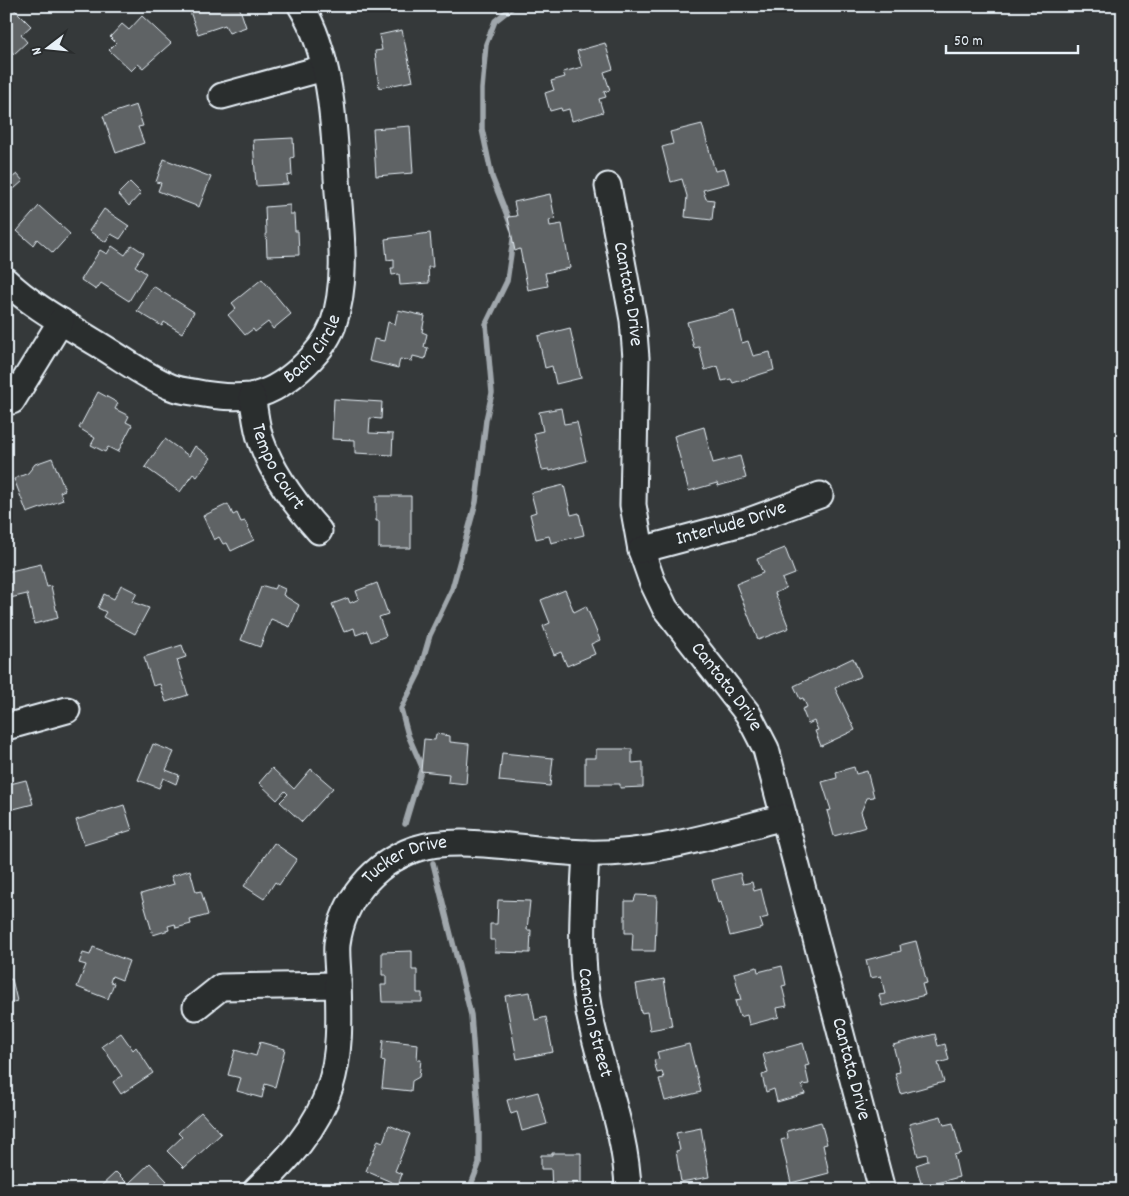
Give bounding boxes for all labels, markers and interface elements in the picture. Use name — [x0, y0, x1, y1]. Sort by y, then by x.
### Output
north arrow — [22, 22, 72, 72]
scale bar — [946, 22, 1079, 54]
text: 50 m — [954, 31, 983, 53]
text: N — [27, 45, 48, 57]
street label: Cantata Drive — [605, 240, 649, 348]
street label: Bach Circle — [278, 311, 349, 392]
street label: Tempo Court — [243, 421, 311, 517]
street label: Interlude Drive — [673, 494, 791, 554]
street label: Cantata Drive — [683, 637, 769, 737]
street label: Tucker Drive — [356, 829, 448, 891]
street label: Cancion Street — [570, 967, 619, 1081]
street label: Cantata Drive — [823, 1015, 877, 1124]

